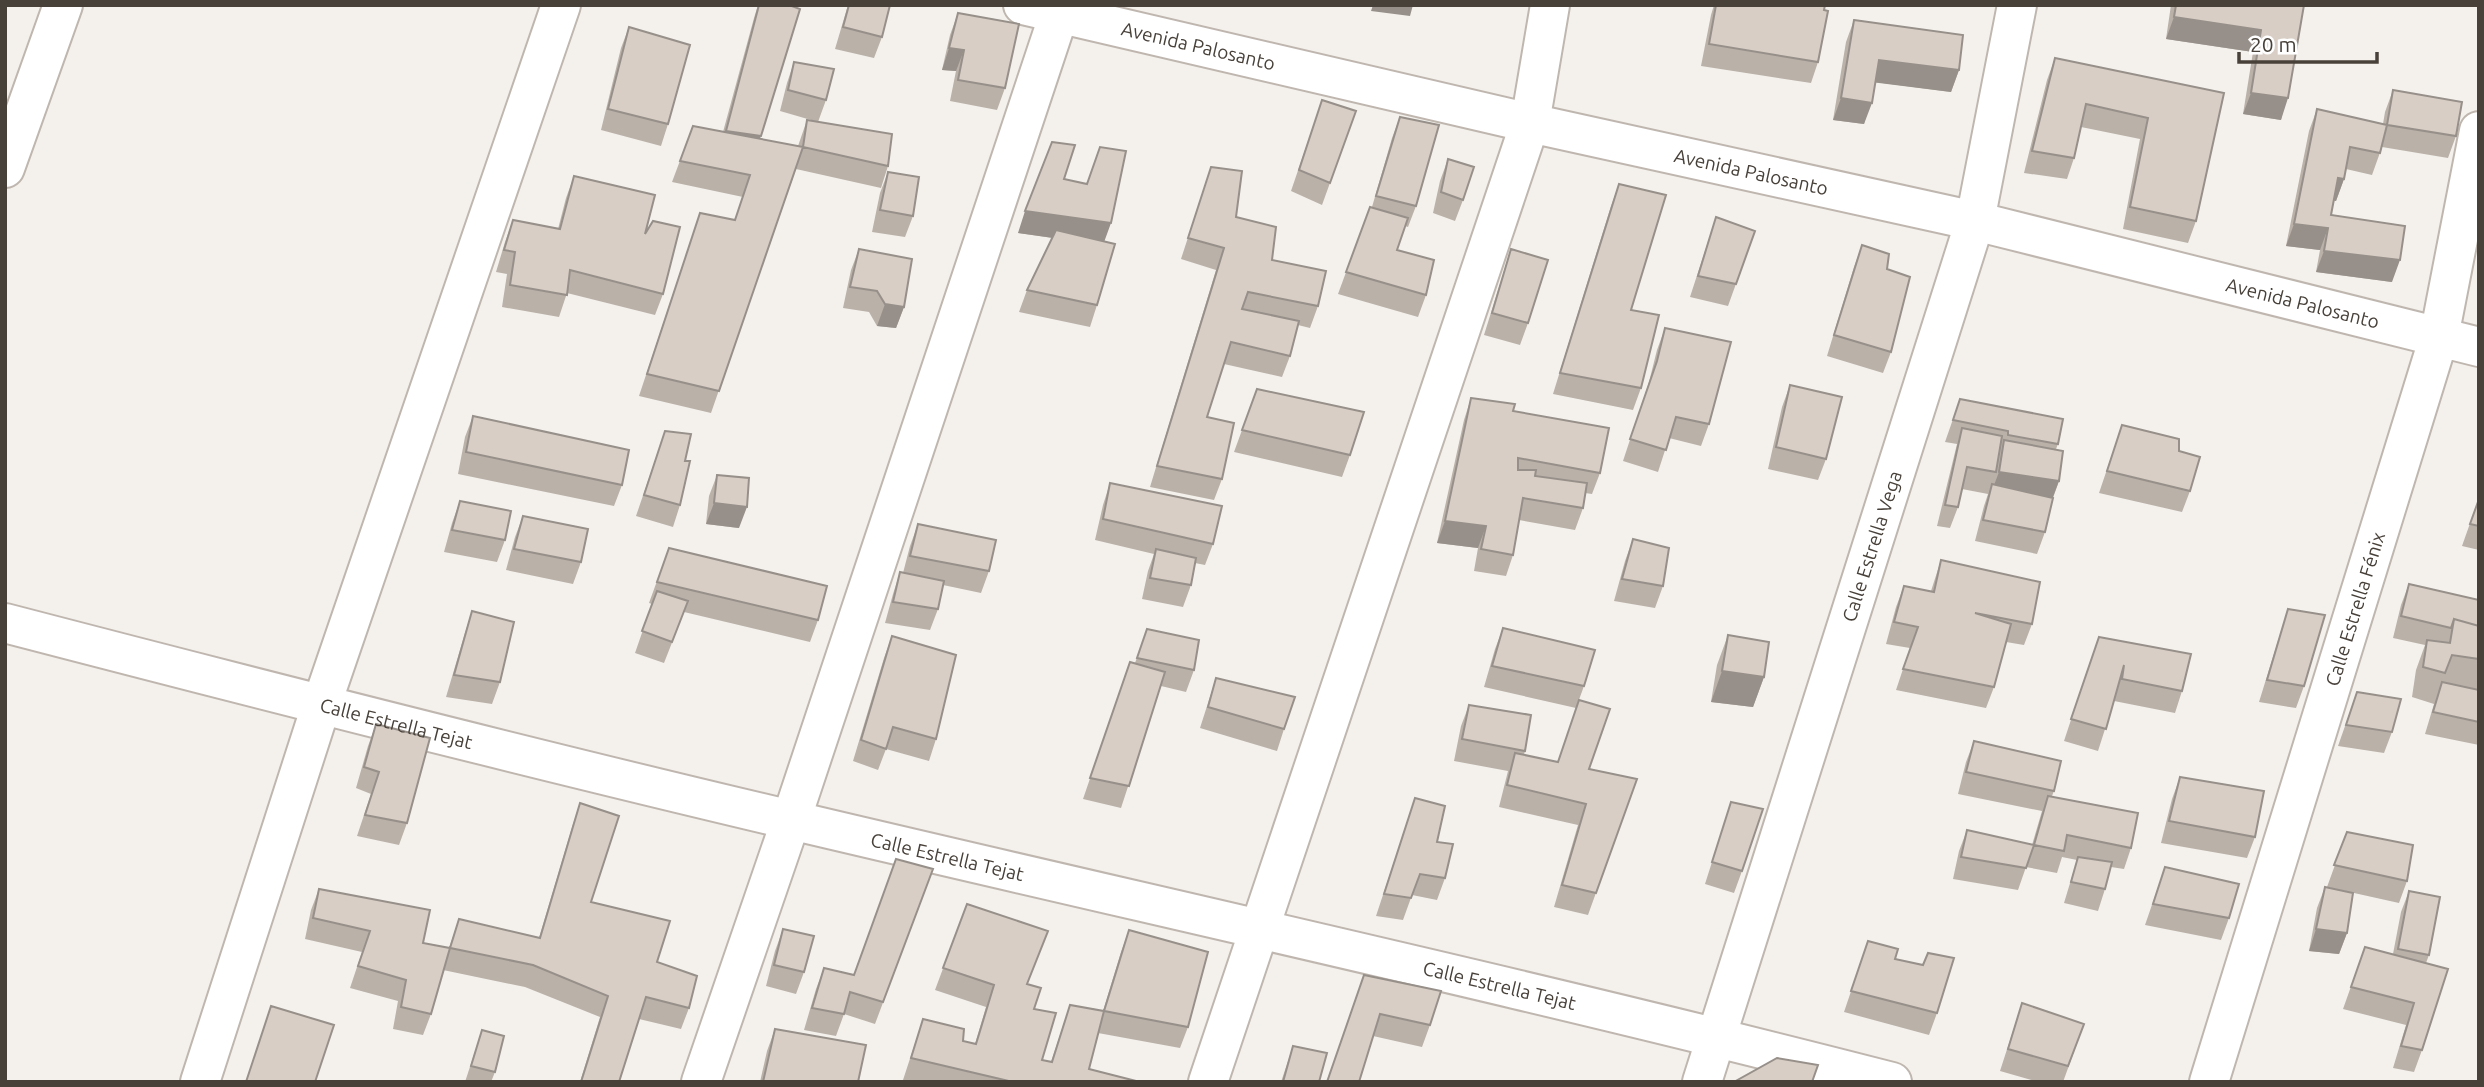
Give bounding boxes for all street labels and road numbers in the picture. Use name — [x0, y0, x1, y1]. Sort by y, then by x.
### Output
street label: Avenida Palosanto — [1119, 17, 1277, 74]
street label: Avenida Palosanto — [1672, 144, 1830, 199]
street label: Avenida Palosanto — [2224, 273, 2382, 333]
street label: Calle Estrella Vega — [1838, 468, 1906, 624]
street label: Calle Estrella Fénix — [2321, 529, 2389, 689]
street label: Calle Estrella Tejat — [318, 694, 475, 753]
street label: Calle Estrella Tejat — [869, 828, 1027, 885]
street label: Calle Estrella Tejat — [1421, 957, 1579, 1014]

